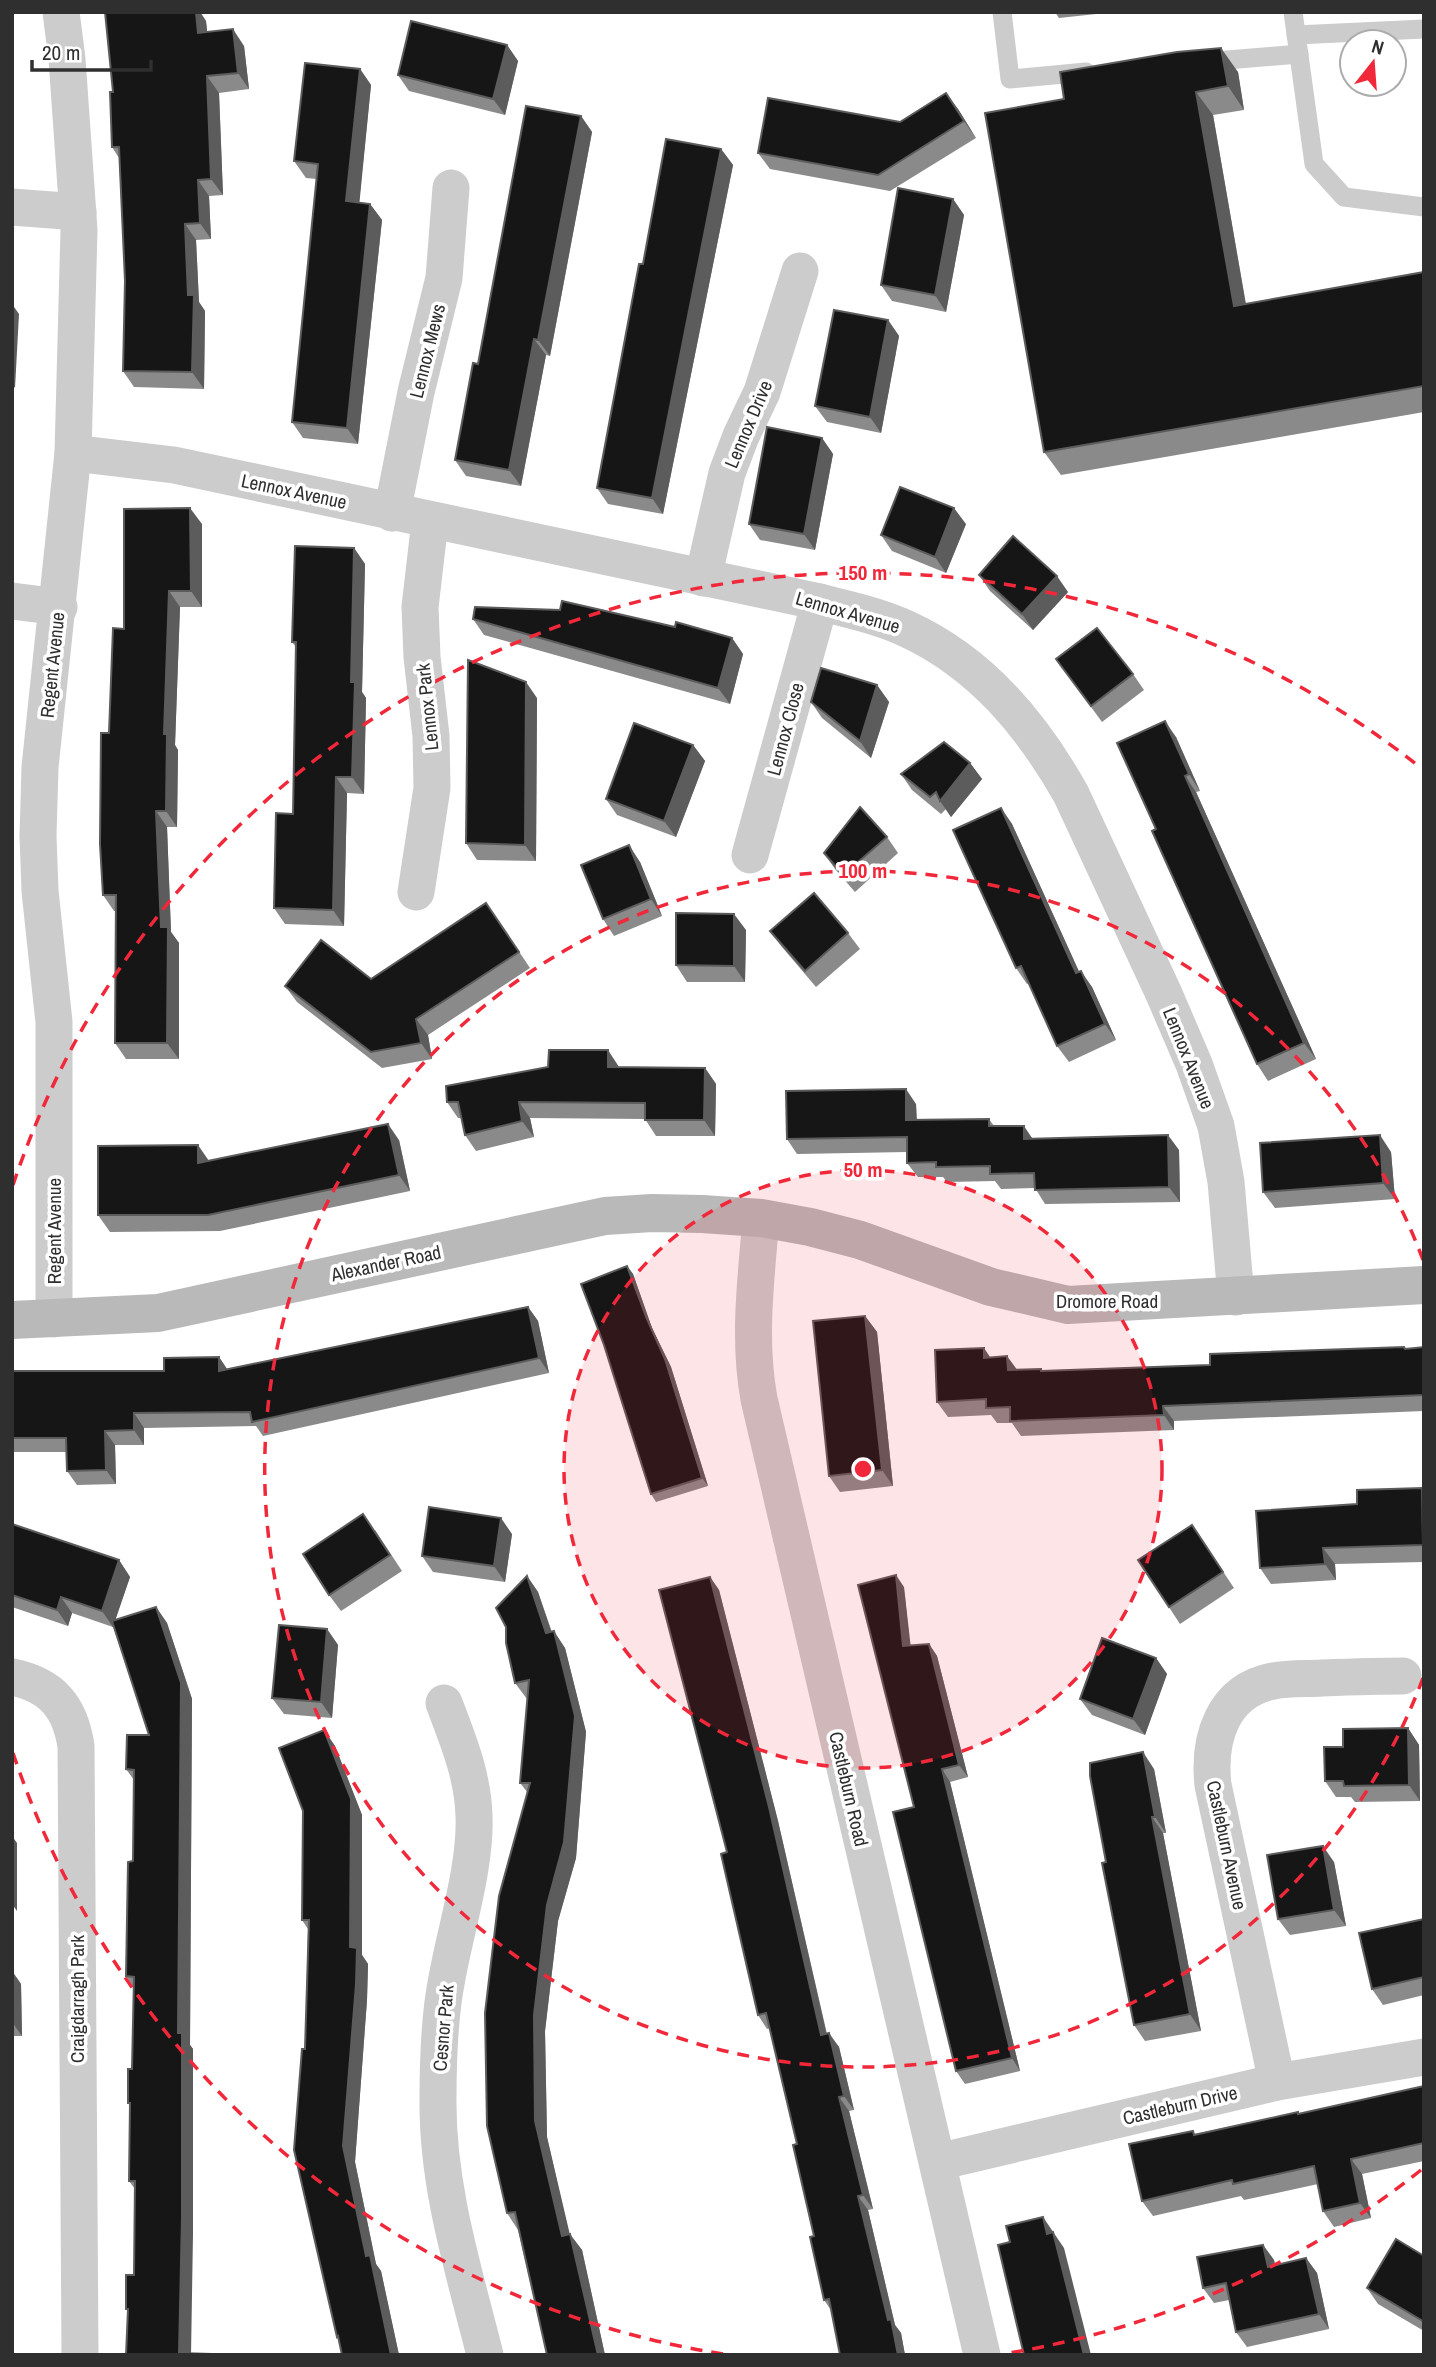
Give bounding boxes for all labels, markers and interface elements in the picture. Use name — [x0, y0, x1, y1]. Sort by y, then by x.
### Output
scale bar — [32, 28, 150, 72]
north arrow — [1338, 28, 1408, 98]
text: N — [1369, 33, 1387, 61]
text: 20 m — [42, 38, 80, 67]
street label: Lennox Mews — [403, 301, 451, 401]
street label: Lennox Drive — [718, 376, 778, 472]
street label: Lennox Avenue — [239, 467, 349, 515]
text: 150 m — [839, 558, 887, 587]
street label: Lennox Avenue — [793, 585, 903, 639]
street label: Regent Avenue — [34, 611, 70, 719]
street label: Lennox Park — [409, 662, 445, 752]
street label: Lennox Close — [760, 680, 810, 778]
text: 100 m — [839, 856, 887, 885]
street label: Lennox Avenue — [1157, 1003, 1221, 1113]
text: 50 m — [843, 1155, 883, 1184]
street label: Regent Avenue — [41, 1178, 67, 1284]
street label: Alexander Road — [328, 1239, 443, 1288]
street label: Dromore Road — [1056, 1288, 1158, 1314]
centre of rings — [851, 1457, 875, 1481]
street label: Castleburn Road — [823, 1729, 875, 1849]
street label: Castleburn Avenue — [1201, 1778, 1253, 1912]
street label: Craigdarragh Park — [64, 1935, 90, 2063]
street label: Cesnor Park — [426, 1984, 460, 2072]
street label: Castleburn Drive — [1120, 2079, 1240, 2131]

